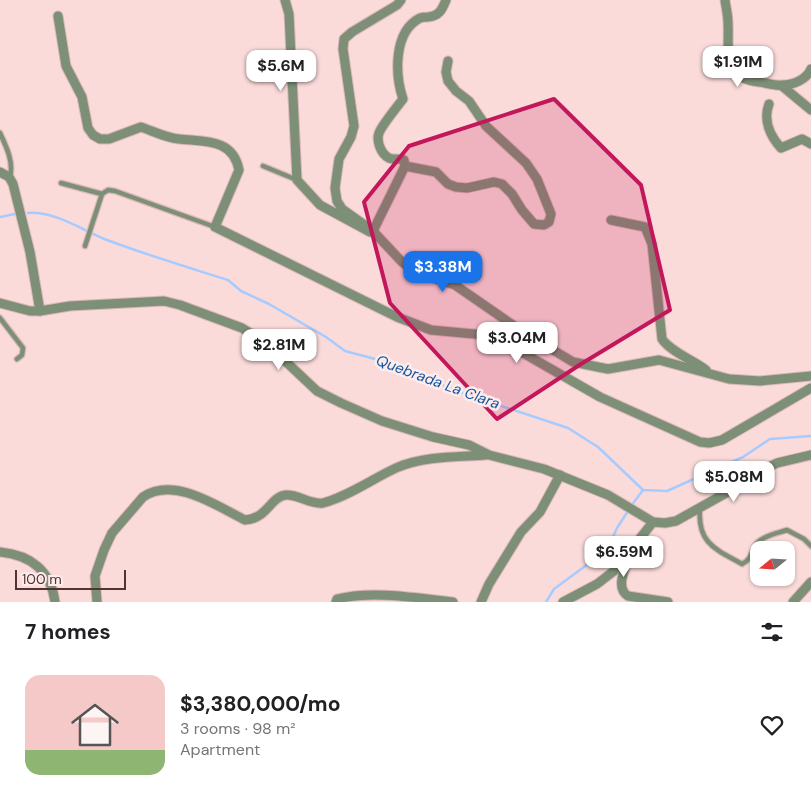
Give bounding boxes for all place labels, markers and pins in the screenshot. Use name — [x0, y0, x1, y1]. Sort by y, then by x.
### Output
pin: $1.91M — [697, 46, 779, 88]
pin: $5.6M — [246, 49, 316, 92]
pin: $3.38M — [402, 250, 484, 293]
pin: $3.04M — [476, 322, 558, 364]
pin: $2.81M — [238, 328, 320, 371]
pin: $5.08M — [693, 460, 775, 503]
pin: $6.59M — [583, 536, 665, 578]

